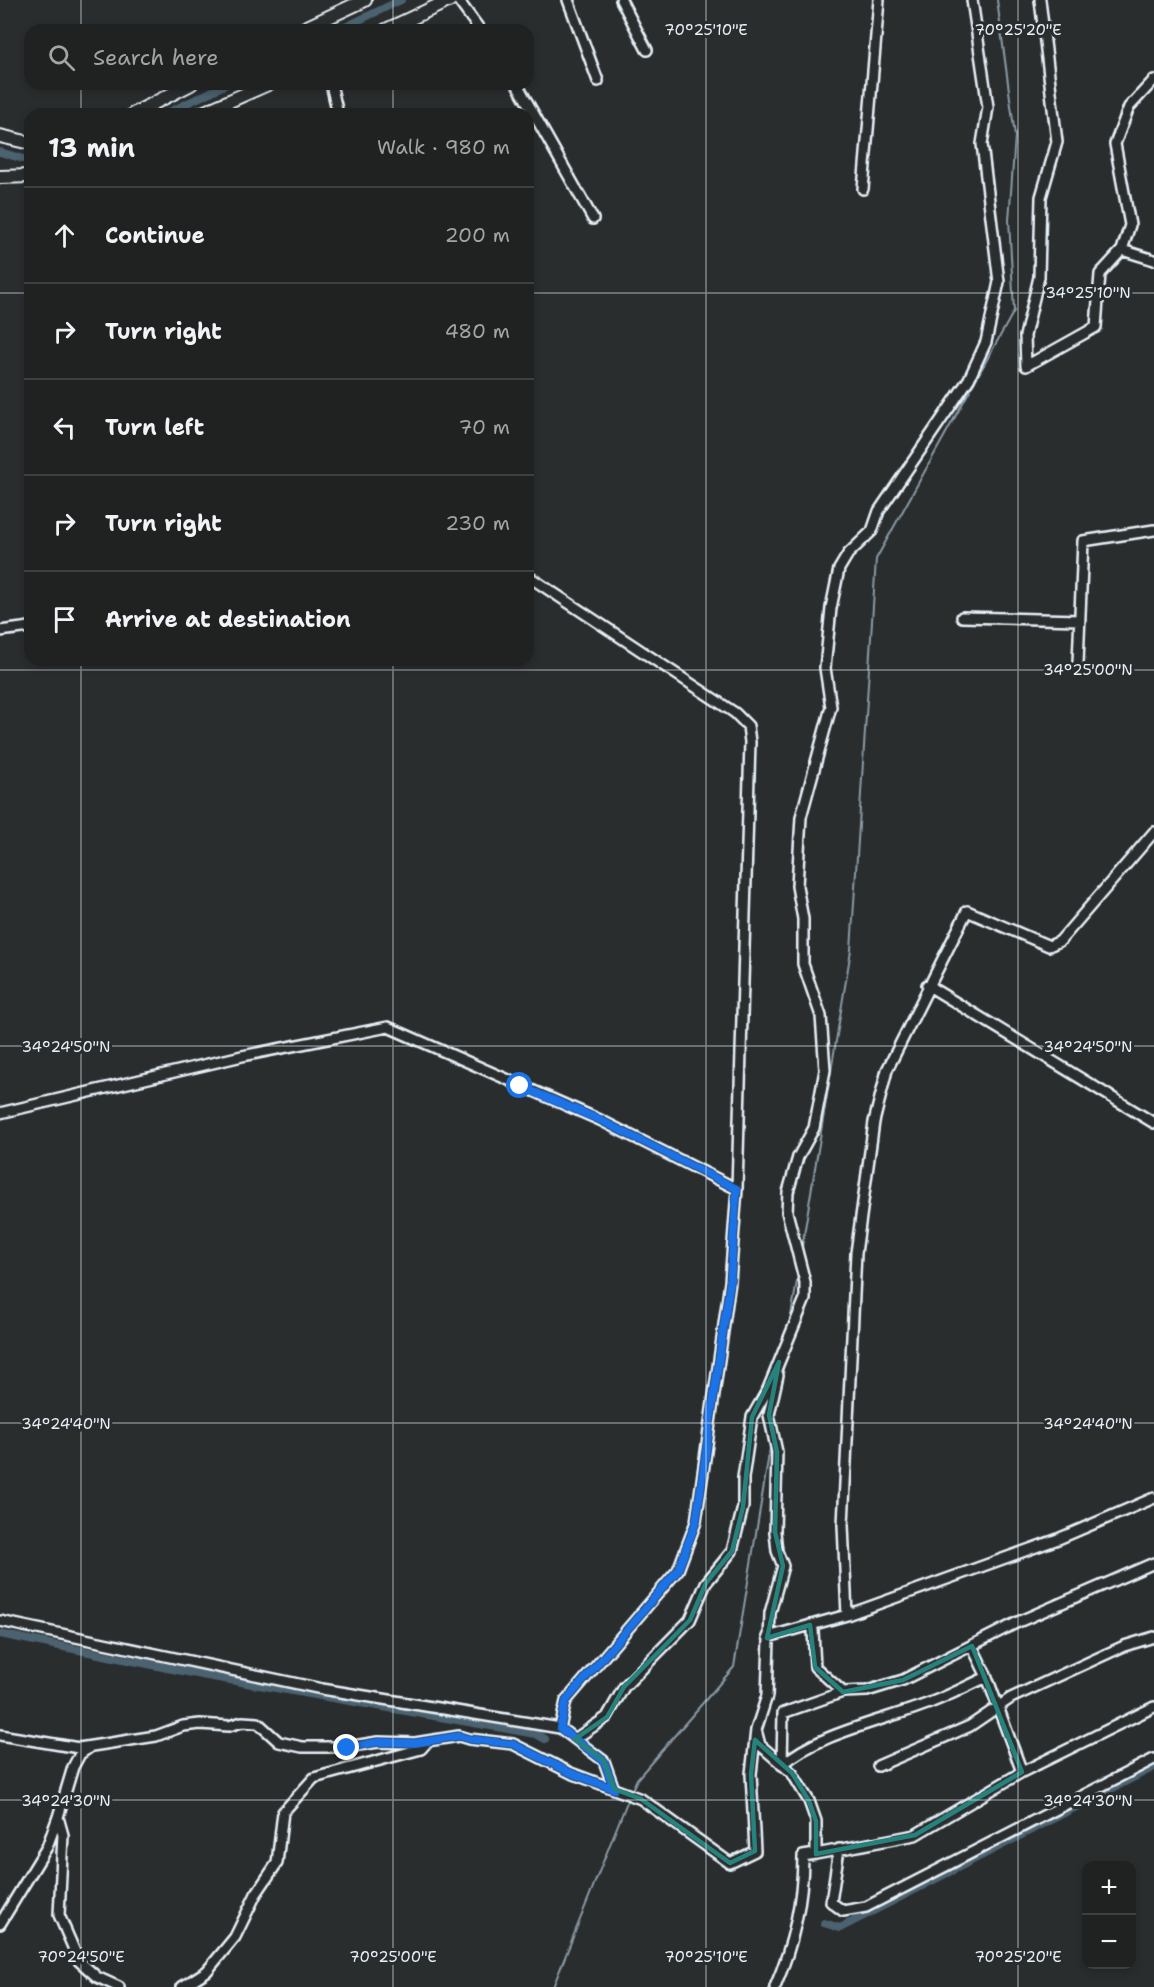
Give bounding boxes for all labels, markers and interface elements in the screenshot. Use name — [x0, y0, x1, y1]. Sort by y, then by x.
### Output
text: 70°25'10"E — [664, 20, 748, 40]
text: 70°25'20"E — [974, 20, 1062, 40]
search box — [24, 24, 534, 90]
icon: search — [45, 41, 78, 74]
text: Search here — [93, 43, 219, 72]
text: 13 min — [48, 130, 135, 165]
text: Walk · 980 m — [377, 134, 510, 160]
icon: ahead — [48, 219, 81, 252]
text: Continue — [105, 221, 205, 250]
text: 200 m — [445, 222, 510, 248]
text: 34°25'10"N — [1045, 283, 1131, 303]
icon: right — [48, 315, 81, 348]
text: Turn right — [105, 317, 222, 346]
text: 480 m — [445, 318, 510, 344]
icon: left — [48, 411, 81, 444]
text: Turn left — [105, 413, 204, 442]
text: 70 m — [458, 414, 510, 440]
icon: right — [48, 507, 81, 540]
text: Turn right — [105, 509, 222, 538]
text: 230 m — [445, 510, 510, 536]
icon: arrive — [48, 603, 81, 636]
text: Arrive at destination — [105, 605, 351, 634]
text: 34°25'00"N — [1043, 660, 1133, 680]
text: 34°24'50"N — [22, 1037, 110, 1057]
text: 34°24'50"N — [1044, 1037, 1132, 1057]
route start — [506, 1072, 532, 1098]
text: 34°24'40"N — [21, 1414, 111, 1434]
text: 34°24'40"N — [1043, 1414, 1133, 1434]
route end — [333, 1734, 359, 1760]
text: 34°24'30"N — [21, 1791, 111, 1811]
text: 34°24'30"N — [1043, 1791, 1133, 1811]
map controls — [1082, 1861, 1136, 1969]
button: + — [1082, 1861, 1136, 1915]
button: − — [1082, 1915, 1136, 1969]
text: 70°24'50"E — [37, 1947, 125, 1967]
text: 70°25'00"E — [349, 1947, 437, 1967]
text: 70°25'10"E — [664, 1947, 748, 1967]
text: 70°25'20"E — [974, 1947, 1062, 1967]

